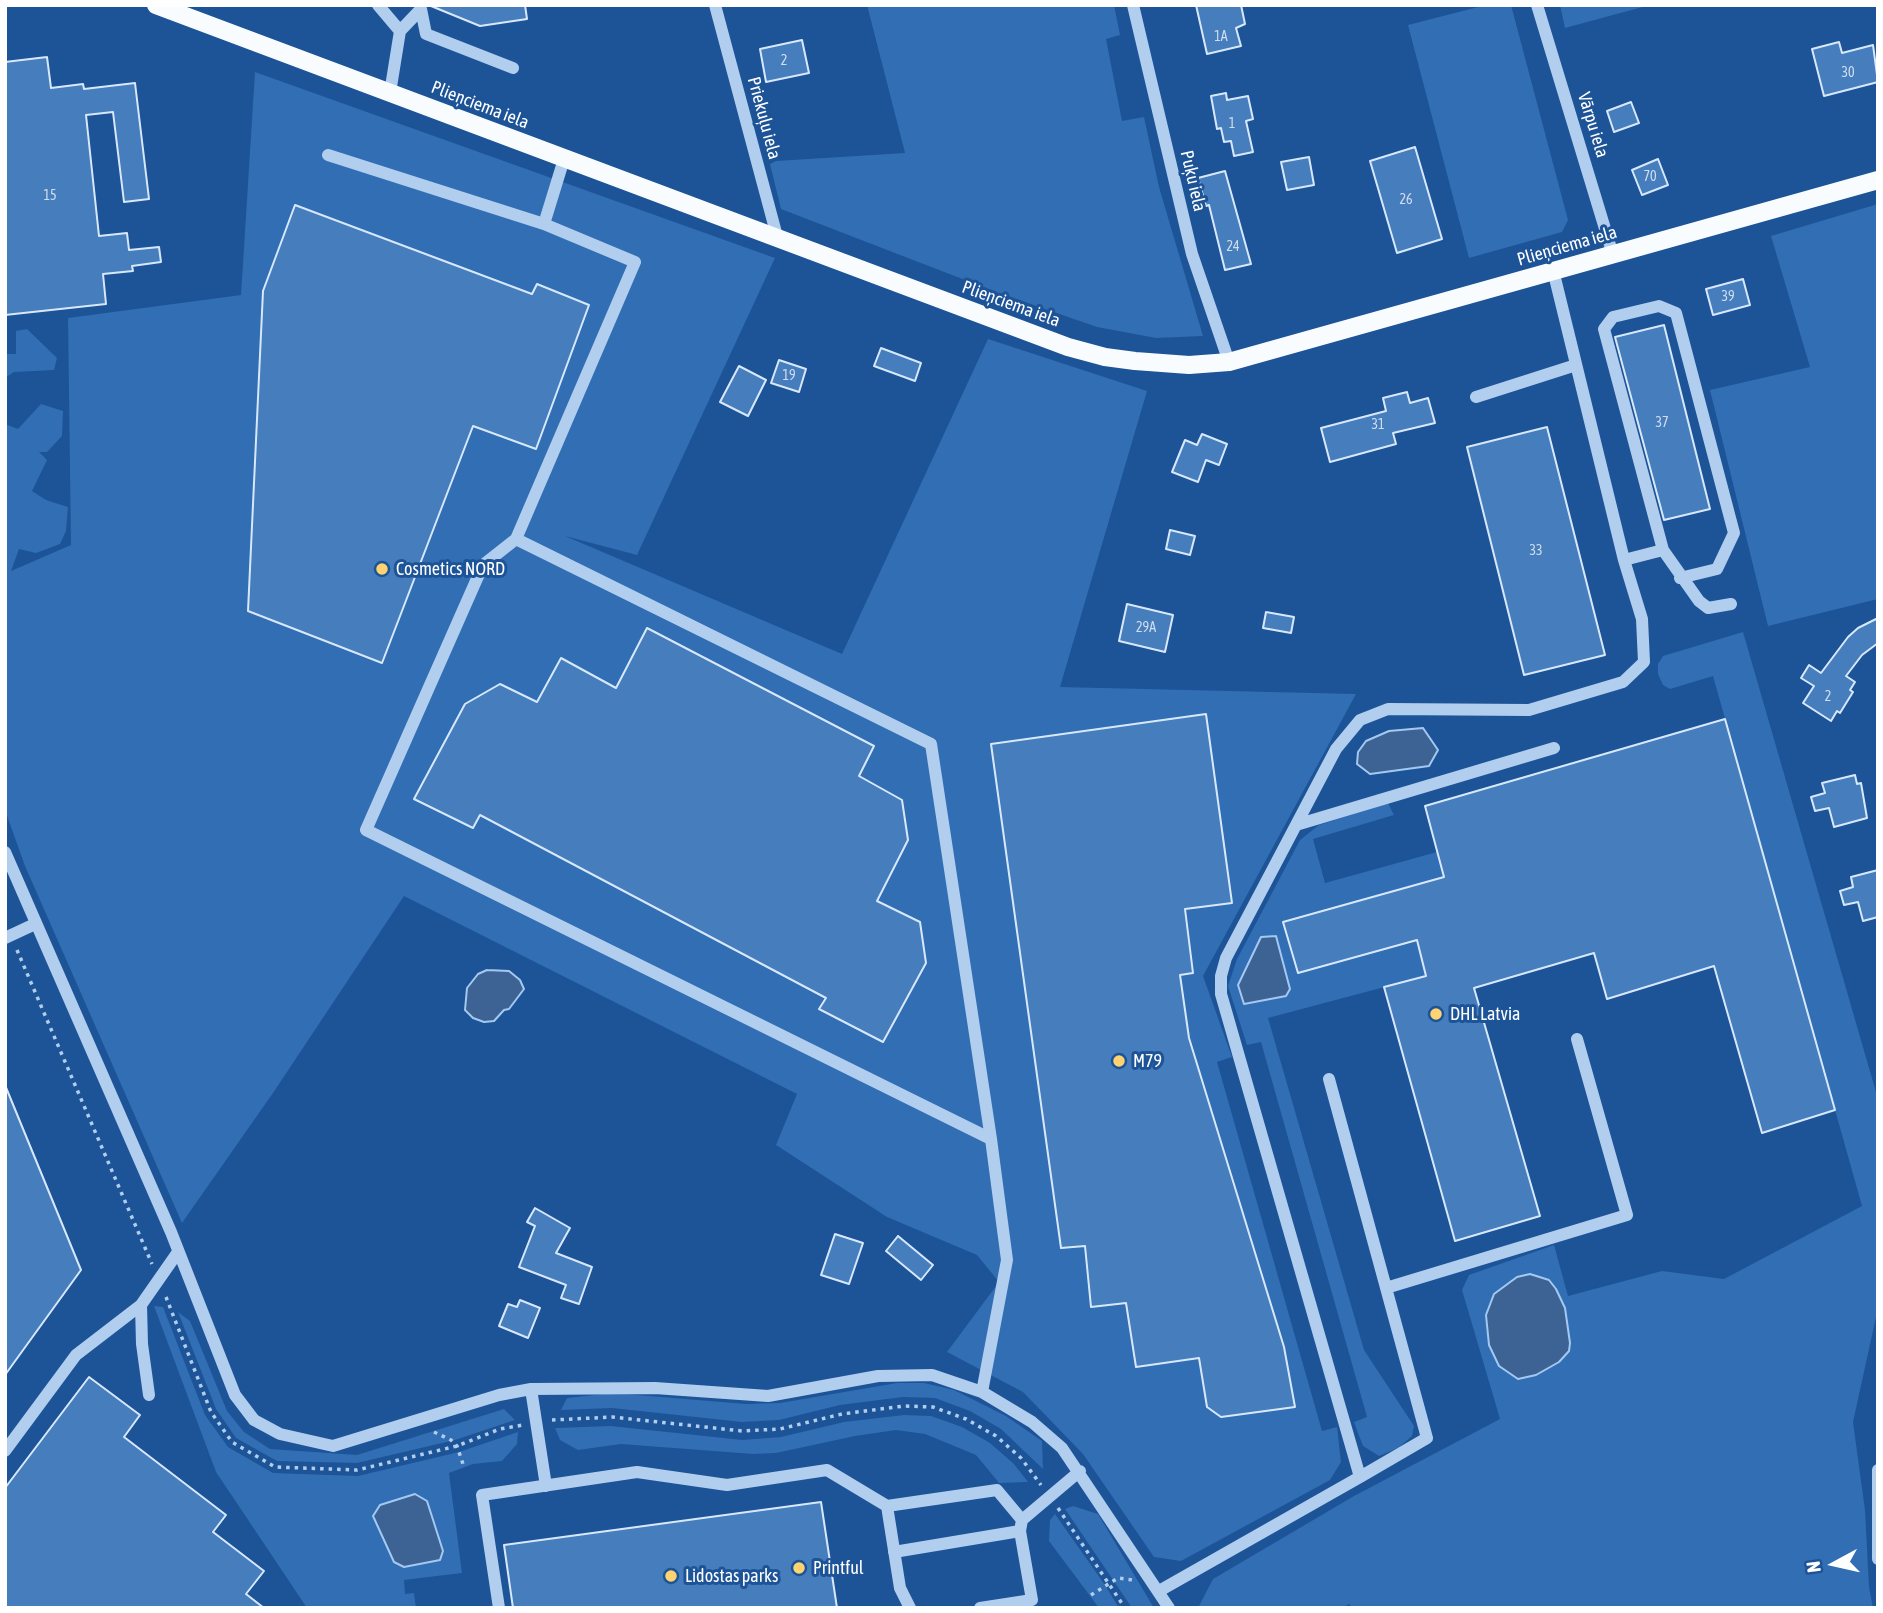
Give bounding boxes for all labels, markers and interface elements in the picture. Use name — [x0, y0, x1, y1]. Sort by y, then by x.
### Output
house number: 1A — [1214, 29, 1228, 45]
house number: 2 — [781, 53, 787, 69]
house number: 30 — [1841, 65, 1855, 81]
street label: Priekuļu iela — [743, 74, 785, 162]
street label: Plieņciema iela — [428, 76, 532, 134]
street label: Vārpu iela — [1573, 90, 1613, 160]
house number: 1 — [1229, 116, 1235, 132]
street label: Puķu iela — [1175, 148, 1211, 214]
house number: 70 — [1643, 169, 1657, 185]
house number: 15 — [43, 188, 57, 204]
house number: 26 — [1399, 192, 1413, 208]
street label: Plieņciema iela — [1515, 221, 1619, 271]
house number: 24 — [1226, 239, 1240, 255]
street label: Plieņciema iela — [959, 276, 1063, 332]
house number: 39 — [1721, 289, 1735, 305]
house number: 19 — [782, 368, 796, 384]
house number: 37 — [1655, 415, 1669, 431]
house number: 31 — [1371, 417, 1385, 433]
house number: 33 — [1529, 543, 1543, 559]
place label: Cosmetics NORD — [396, 558, 505, 580]
marker: Cosmetics NORD — [374, 561, 390, 577]
house number: 29A — [1136, 620, 1156, 636]
house number: 2 — [1825, 689, 1831, 705]
place label: DHL Latvia — [1450, 1003, 1520, 1025]
marker: DHL Latvia — [1428, 1006, 1444, 1022]
place label: M79 — [1133, 1050, 1162, 1072]
marker: M79 — [1111, 1053, 1127, 1069]
north arrow — [1799, 1529, 1869, 1599]
place label: Printful — [813, 1557, 864, 1579]
marker: Printful — [791, 1560, 807, 1576]
text: N — [1802, 1560, 1825, 1574]
place label: Lidostas parks — [685, 1565, 778, 1587]
marker: Lidostas parks — [663, 1568, 679, 1584]

